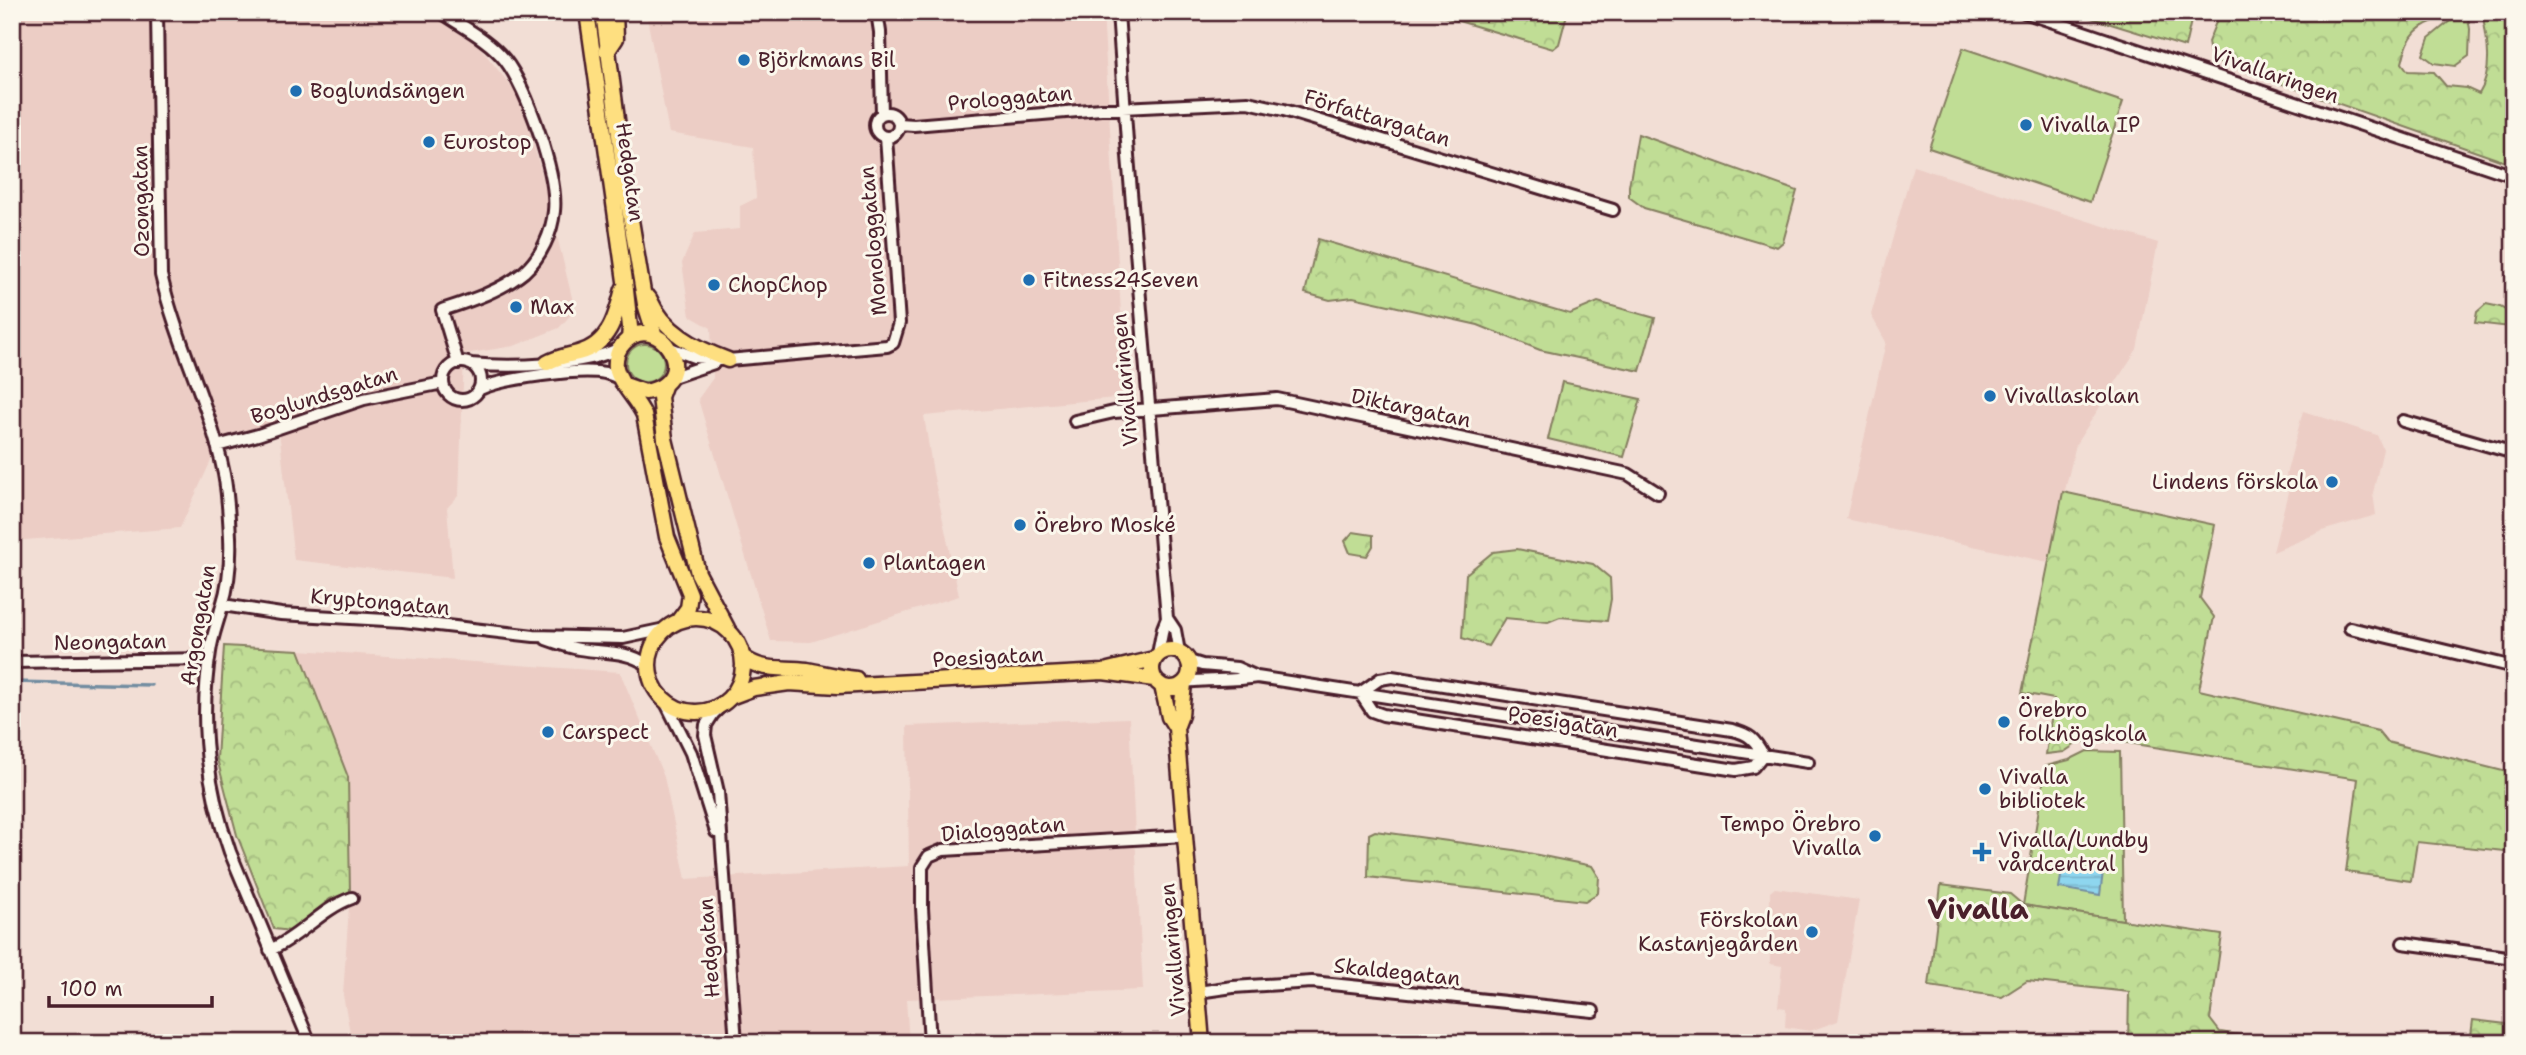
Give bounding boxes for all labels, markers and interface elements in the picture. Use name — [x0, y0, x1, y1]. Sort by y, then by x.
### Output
street label: Vivallaringen — [2207, 40, 2343, 110]
place label: Björkmans Bil — [758, 46, 896, 74]
marker: Björkmans Bil — [736, 52, 752, 68]
place label: Boglundsängen — [310, 77, 465, 105]
street label: Prologgatan — [947, 79, 1074, 117]
street label: Författargatan — [1300, 82, 1454, 154]
marker: Boglundsängen — [288, 83, 304, 99]
place label: Vivalla IP — [2040, 111, 2140, 139]
marker: Vivalla IP — [2018, 117, 2034, 133]
street label: Hedgatan — [609, 120, 651, 224]
place label: Eurostop — [443, 128, 532, 156]
marker: Eurostop — [421, 134, 437, 150]
street label: Ozongatan — [126, 145, 156, 257]
street label: Monologgatan — [853, 165, 893, 317]
place label: Fitness24Seven — [1043, 266, 1199, 294]
place label: ChopChop — [728, 271, 828, 299]
marker: Fitness24Seven — [1021, 272, 1037, 288]
marker: ChopChop — [706, 277, 722, 293]
place label: Max — [530, 293, 574, 321]
marker: Max — [508, 299, 524, 315]
street label: Vivallaringen — [1105, 312, 1145, 448]
street label: Boglundsgatan — [247, 359, 401, 431]
street label: Diktargatan — [1349, 382, 1474, 434]
place label: Vivallaskolan — [2004, 382, 2139, 410]
marker: Vivallaskolan — [1982, 388, 1998, 404]
place label: Lindens förskola — [2152, 468, 2318, 496]
marker: Lindens förskola — [2324, 474, 2340, 490]
place label: Örebro Moské — [1034, 511, 1176, 539]
marker: Örebro Moské — [1012, 517, 1028, 533]
place label: Plantagen — [883, 549, 986, 577]
marker: Plantagen — [861, 555, 877, 571]
street label: Argongatan — [174, 562, 222, 688]
street label: Kryptongatan — [309, 582, 451, 622]
street label: Neongatan — [53, 627, 167, 657]
street label: Poesigatan — [932, 640, 1045, 674]
place label: Örebro folkhögskola — [2018, 696, 2147, 748]
street label: Poesigatan — [1506, 699, 1620, 745]
marker: Örebro folkhögskola — [1996, 714, 2012, 730]
place label: Carspect — [562, 718, 649, 746]
marker: Carspect — [540, 724, 556, 740]
place label: Vivalla bibliotek — [1999, 763, 2086, 815]
marker: Vivalla bibliotek — [1977, 781, 1993, 797]
street label: Dialoggatan — [940, 810, 1066, 848]
place label: Tempo Örebro Vivalla — [1720, 810, 1861, 862]
place label: Vivalla/Lundby vårdcentral — [1998, 826, 2149, 878]
marker: Tempo Örebro Vivalla — [1867, 828, 1883, 844]
marker: Vivalla/Lundby vårdcentral — [1972, 842, 1992, 862]
street label: Vivallaringen — [1153, 882, 1193, 1018]
district label: Vivalla — [1927, 890, 2029, 928]
street label: Hedgatan — [692, 897, 726, 999]
place label: Förskolan Kastanjegården — [1638, 906, 1798, 958]
marker: Förskolan Kastanjegården — [1804, 924, 1820, 940]
street label: Skaldegatan — [1332, 951, 1462, 993]
scale bar — [49, 964, 212, 1008]
text: 100 m — [60, 975, 123, 1003]

